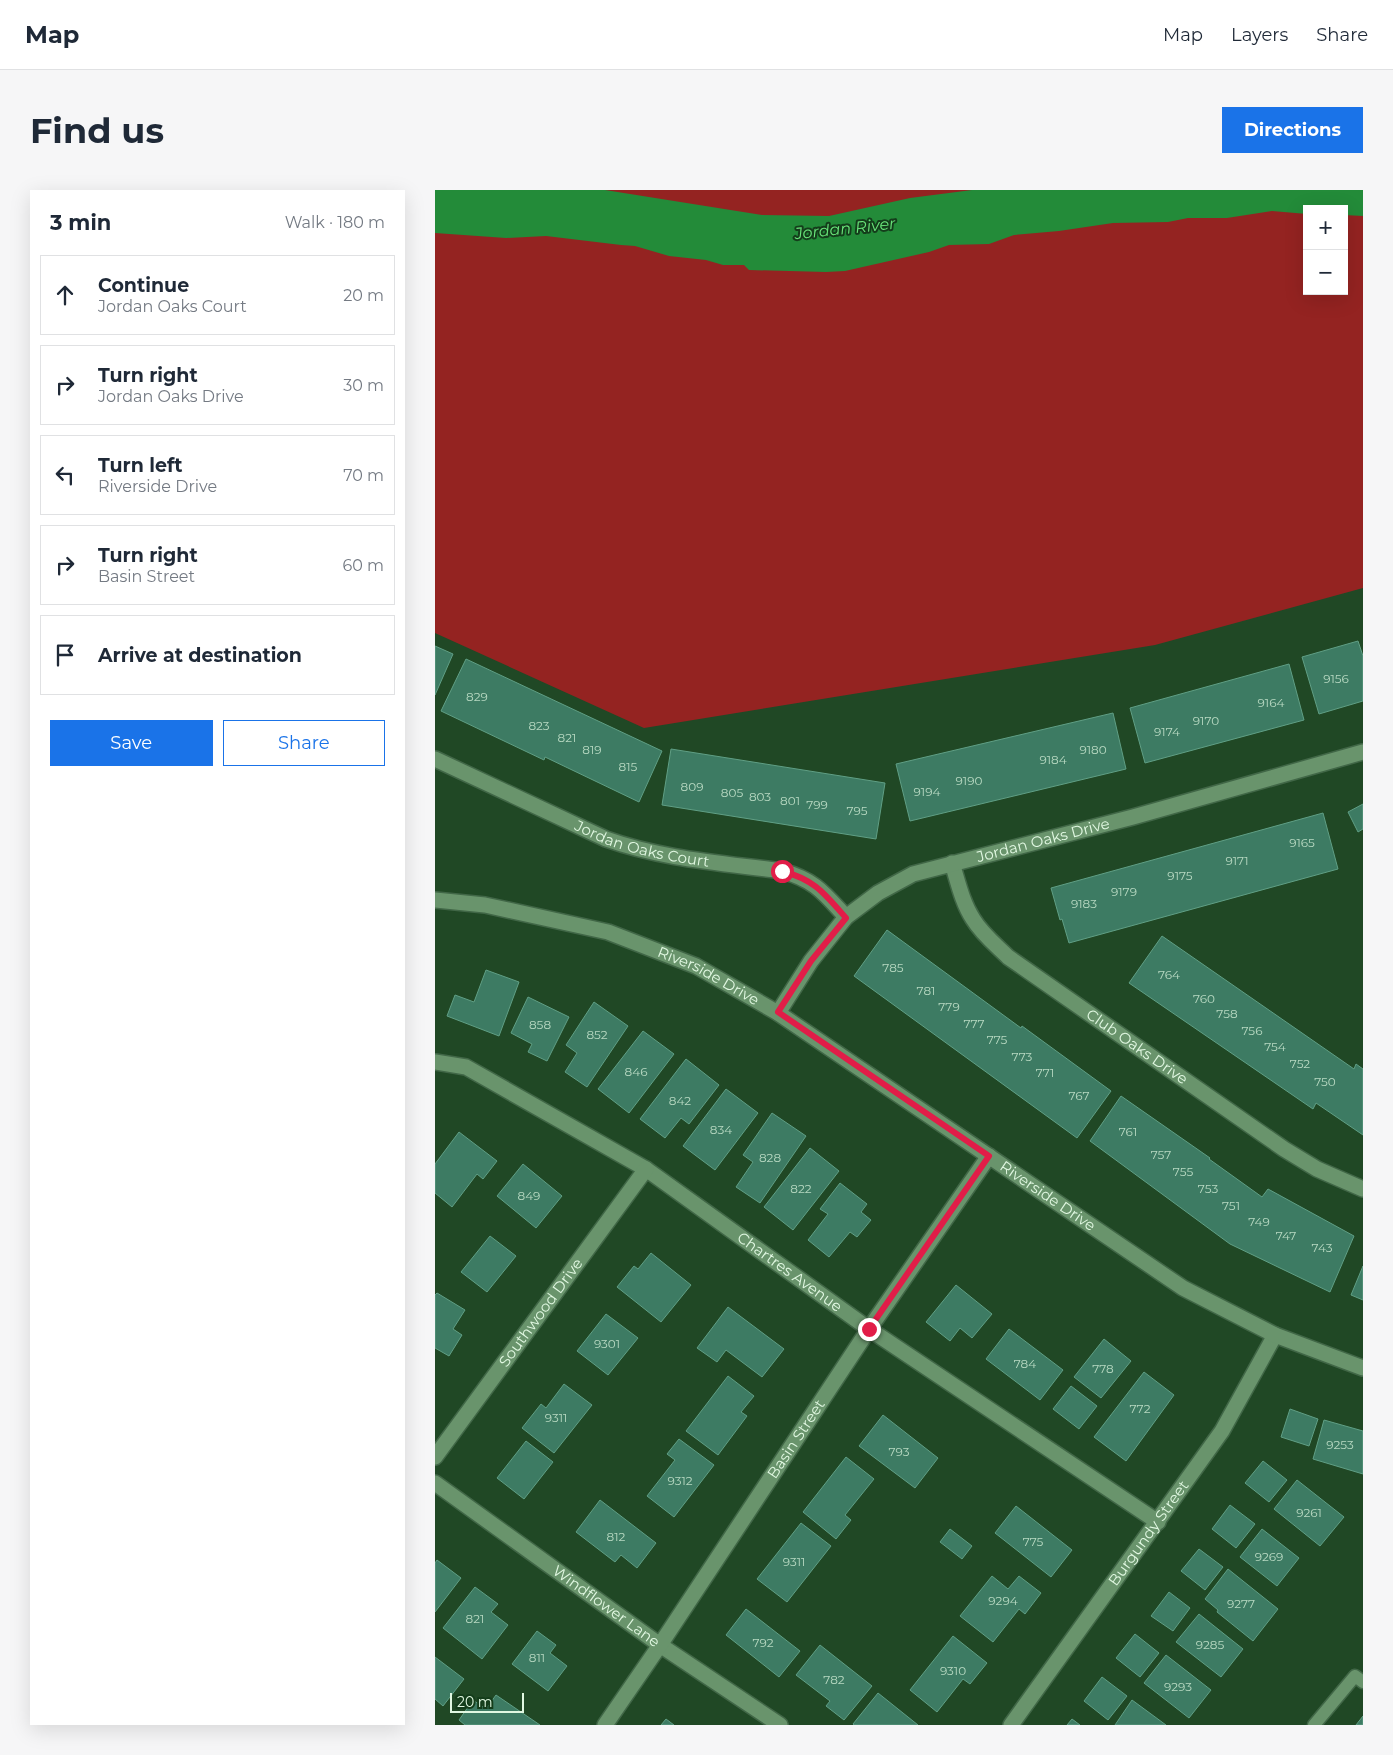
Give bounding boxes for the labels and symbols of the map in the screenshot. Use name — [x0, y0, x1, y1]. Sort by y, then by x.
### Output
water label: Jordan River — [793, 214, 897, 243]
house number: 9156 — [1323, 671, 1349, 686]
house number: 829 — [466, 689, 488, 704]
house number: 9164 — [1258, 695, 1285, 710]
house number: 9170 — [1193, 713, 1219, 728]
house number: 823 — [528, 718, 550, 733]
house number: 9174 — [1154, 724, 1180, 739]
house number: 821 — [558, 730, 576, 745]
house number: 819 — [582, 742, 602, 757]
house number: 9180 — [1079, 742, 1107, 757]
house number: 9184 — [1039, 752, 1067, 767]
house number: 815 — [619, 759, 638, 774]
house number: 9190 — [956, 773, 982, 788]
house number: 809 — [681, 779, 703, 794]
house number: 9194 — [914, 784, 941, 799]
house number: 805 — [721, 785, 743, 800]
house number: 803 — [749, 789, 771, 804]
house number: 801 — [780, 793, 800, 808]
house number: 799 — [806, 797, 828, 812]
house number: 795 — [846, 803, 868, 818]
street label: Jordan Oaks Drive — [973, 813, 1111, 866]
street label: Jordan Oaks Court — [571, 815, 711, 871]
house number: 9165 — [1289, 835, 1315, 850]
house number: 9171 — [1225, 853, 1249, 868]
route start — [771, 860, 794, 883]
house number: 9175 — [1167, 868, 1193, 883]
house number: 9179 — [1111, 884, 1137, 899]
house number: 9183 — [1071, 896, 1097, 911]
street label: Riverside Drive — [655, 942, 763, 1009]
house number: 785 — [882, 960, 904, 975]
house number: 764 — [1158, 967, 1180, 982]
house number: 781 — [917, 983, 935, 998]
house number: 760 — [1193, 991, 1215, 1006]
house number: 779 — [938, 999, 960, 1014]
street label: Club Oaks Drive — [1083, 1004, 1192, 1088]
house number: 758 — [1216, 1006, 1238, 1021]
house number: 777 — [963, 1016, 985, 1031]
house number: 858 — [529, 1017, 551, 1032]
house number: 756 — [1242, 1023, 1262, 1038]
house number: 852 — [586, 1027, 608, 1042]
house number: 775 — [987, 1032, 1008, 1047]
house number: 754 — [1264, 1039, 1286, 1054]
house number: 773 — [1012, 1049, 1033, 1064]
house number: 752 — [1290, 1056, 1310, 1071]
house number: 846 — [625, 1064, 647, 1079]
house number: 771 — [1036, 1065, 1054, 1080]
house number: 750 — [1314, 1074, 1336, 1089]
house number: 767 — [1068, 1088, 1090, 1103]
house number: 842 — [669, 1093, 691, 1108]
house number: 834 — [710, 1122, 732, 1137]
house number: 761 — [1119, 1124, 1137, 1139]
house number: 757 — [1151, 1147, 1171, 1162]
house number: 828 — [759, 1150, 781, 1165]
street label: Riverside Drive — [996, 1156, 1100, 1235]
house number: 755 — [1173, 1164, 1193, 1179]
house number: 822 — [790, 1181, 812, 1196]
house number: 753 — [1198, 1181, 1218, 1196]
house number: 849 — [518, 1188, 540, 1203]
house number: 751 — [1222, 1198, 1240, 1213]
house number: 749 — [1248, 1214, 1270, 1229]
street label: Chartres Avenue — [734, 1228, 846, 1316]
house number: 747 — [1276, 1228, 1296, 1243]
house number: 743 — [1312, 1240, 1333, 1255]
street label: Southwood Drive — [494, 1254, 586, 1370]
route end — [858, 1318, 881, 1341]
house number: 9301 — [594, 1336, 620, 1351]
house number: 784 — [1014, 1356, 1036, 1371]
house number: 778 — [1092, 1361, 1114, 1376]
street label: Basin Street — [763, 1396, 829, 1482]
house number: 772 — [1130, 1401, 1151, 1416]
house number: 9311 — [545, 1410, 567, 1425]
house number: 9253 — [1326, 1437, 1354, 1452]
house number: 793 — [888, 1444, 910, 1459]
house number: 9312 — [667, 1473, 693, 1488]
street label: Burgundy Street — [1104, 1477, 1192, 1589]
house number: 9261 — [1296, 1505, 1322, 1520]
house number: 812 — [607, 1529, 626, 1544]
house number: 775 — [1023, 1534, 1044, 1549]
house number: 9269 — [1255, 1549, 1283, 1564]
house number: 9311 — [783, 1554, 805, 1569]
street label: Windflower Lane — [549, 1561, 664, 1651]
house number: 9294 — [988, 1593, 1018, 1608]
house number: 9277 — [1227, 1596, 1255, 1611]
house number: 821 — [466, 1611, 484, 1626]
house number: 792 — [752, 1635, 774, 1650]
house number: 9285 — [1196, 1637, 1224, 1652]
house number: 811 — [529, 1650, 545, 1665]
house number: 9310 — [940, 1663, 966, 1678]
house number: 782 — [823, 1672, 845, 1687]
house number: 9293 — [1164, 1679, 1192, 1694]
scale bar — [450, 1690, 524, 1713]

